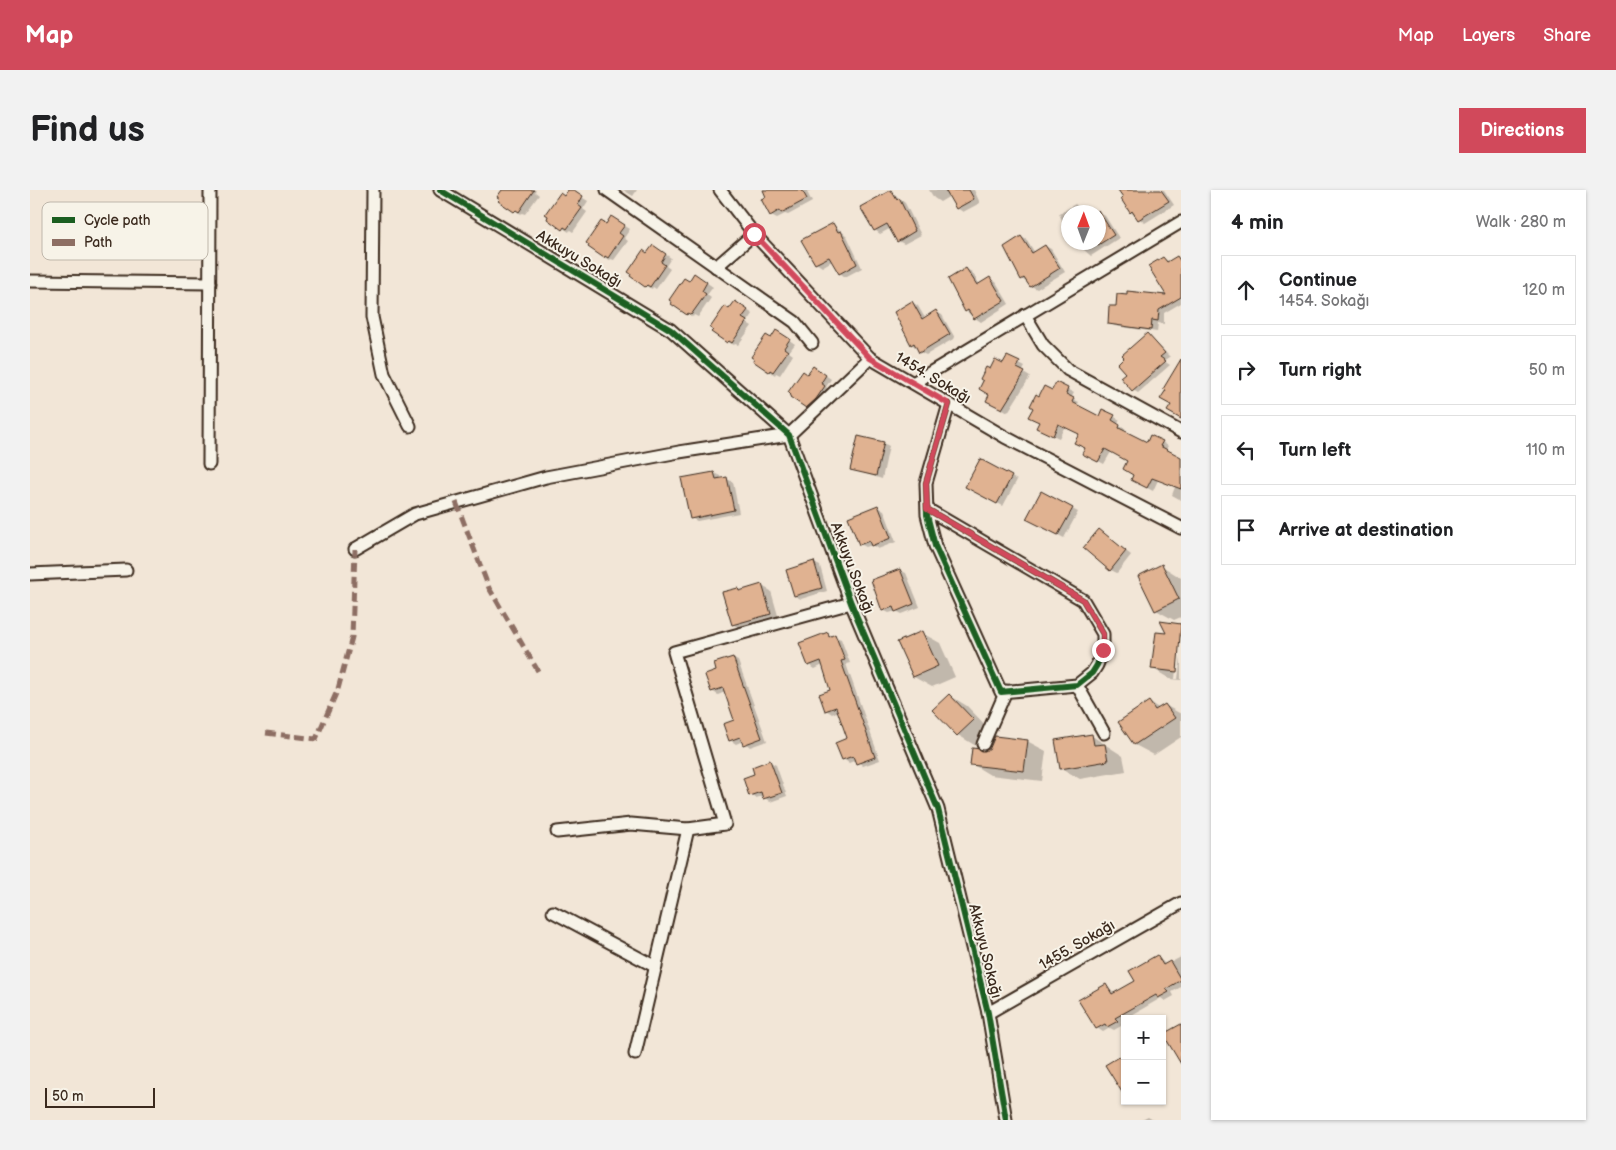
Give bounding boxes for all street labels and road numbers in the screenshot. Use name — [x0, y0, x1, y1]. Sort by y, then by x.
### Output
street label: Akkuyu Sokağı — [533, 226, 625, 292]
street label: 1454. Sokağı — [892, 348, 974, 408]
street label: Akkuyu Sokağı — [826, 520, 878, 616]
street label: Akkuyu Sokağı — [964, 902, 1006, 1000]
street label: 1455. Sokağı — [1036, 916, 1118, 974]

